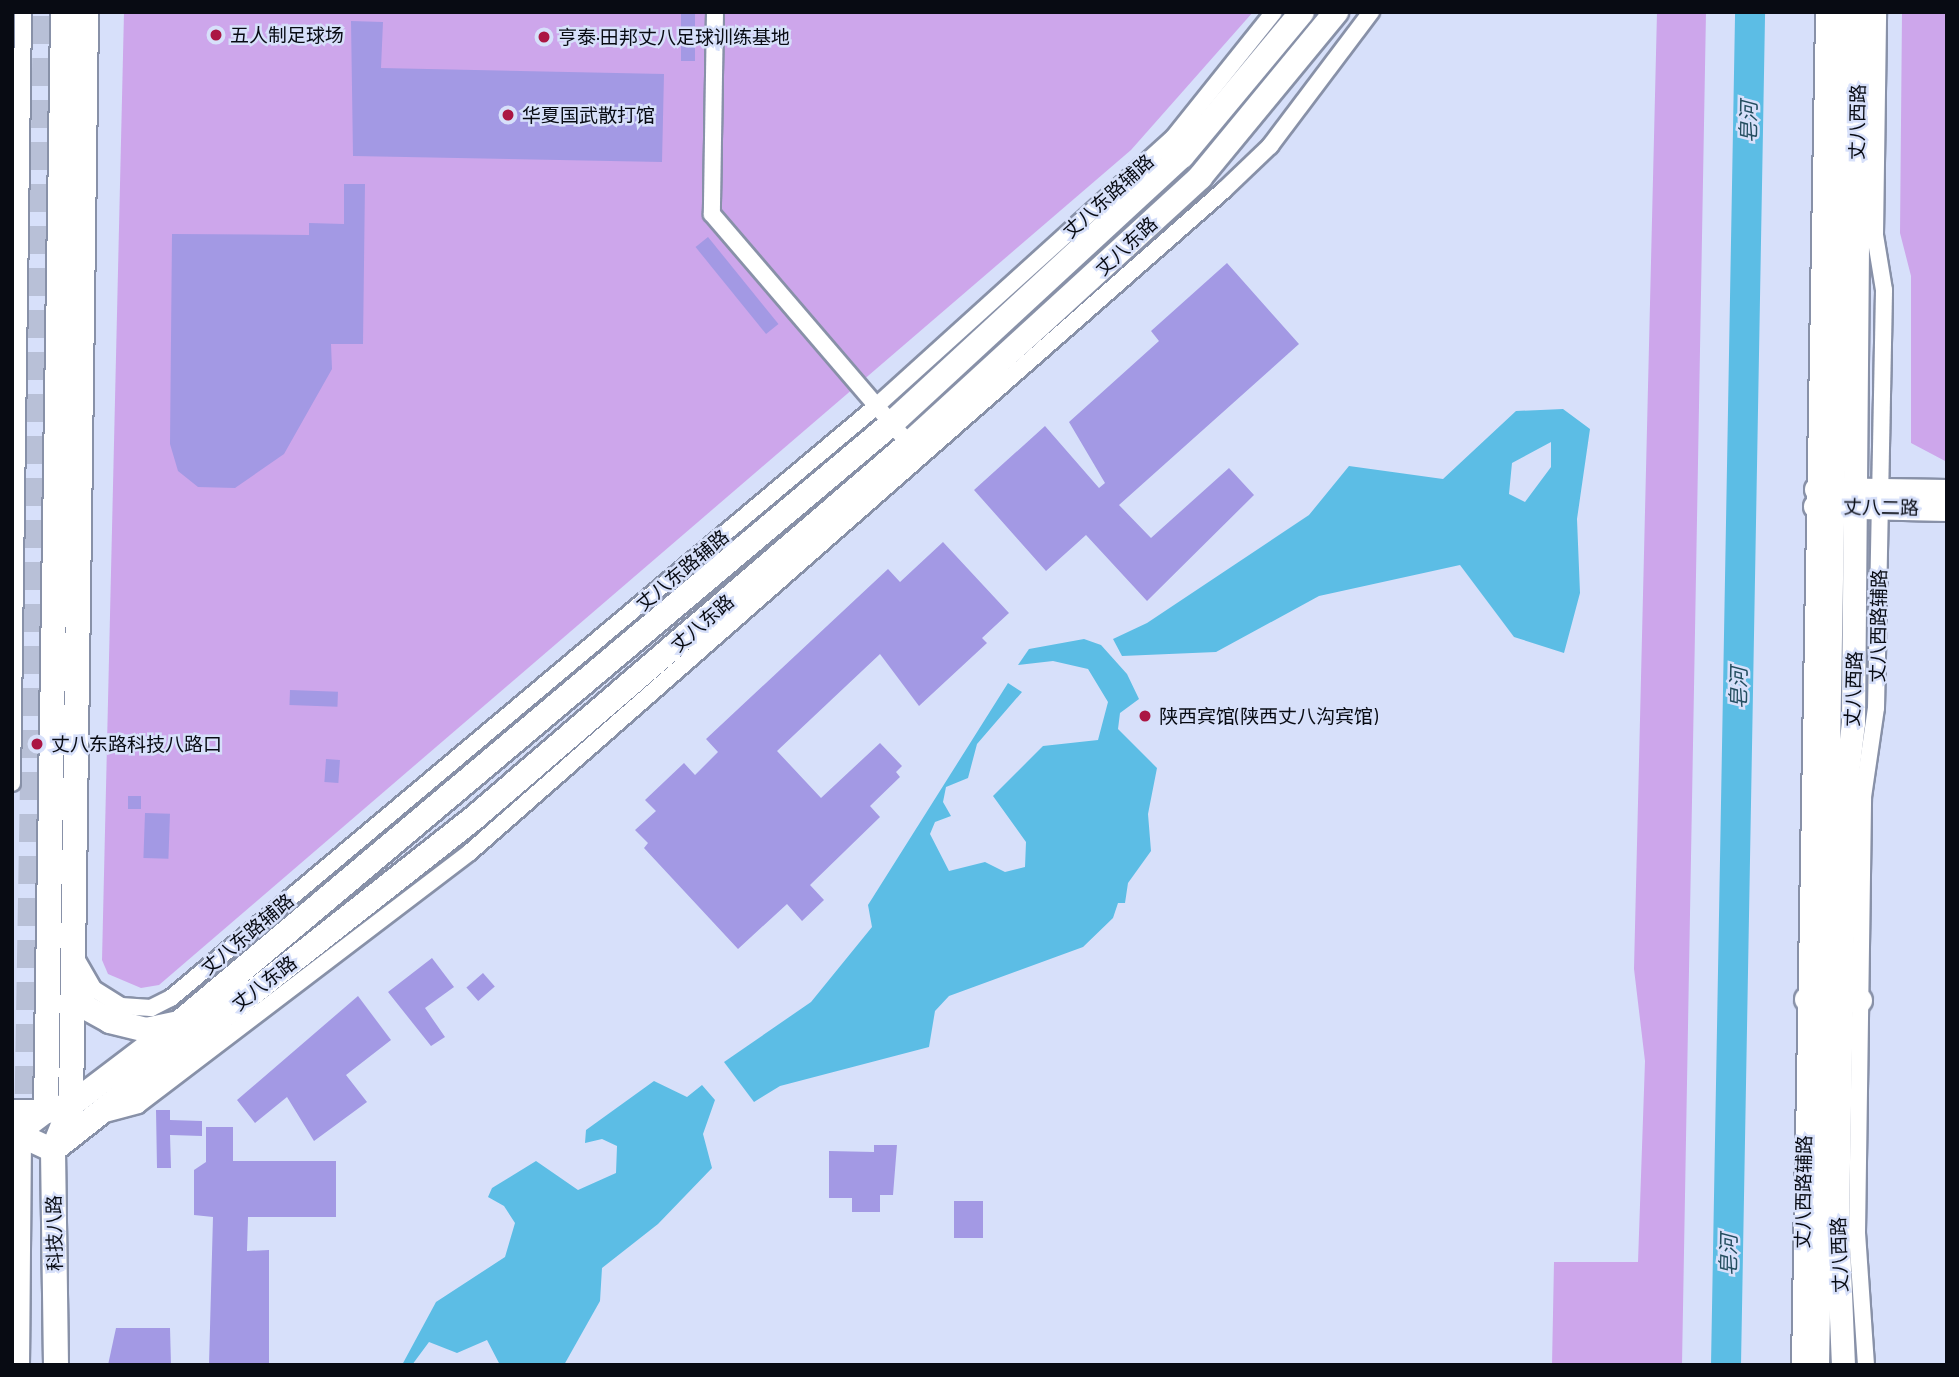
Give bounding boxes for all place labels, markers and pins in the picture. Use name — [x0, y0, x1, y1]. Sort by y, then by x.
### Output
place label: 五人制足球场 — [230, 24, 344, 46]
place label: 亨泰·田邦丈八足球训练基地 — [558, 26, 790, 48]
marker: 五人制足球场 — [208, 27, 224, 43]
marker: 亨泰·田邦丈八足球训练基地 — [536, 29, 552, 45]
place label: 华夏国武散打馆 — [522, 104, 655, 126]
marker: 华夏国武散打馆 — [500, 107, 516, 123]
place label: 陕西宾馆(陕西丈八沟宾馆) — [1159, 705, 1378, 727]
marker: 陕西宾馆(陕西丈八沟宾馆) — [1137, 708, 1153, 724]
place label: 丈八东路科技八路口 — [51, 733, 222, 755]
marker: 丈八东路科技八路口 — [29, 736, 45, 752]

